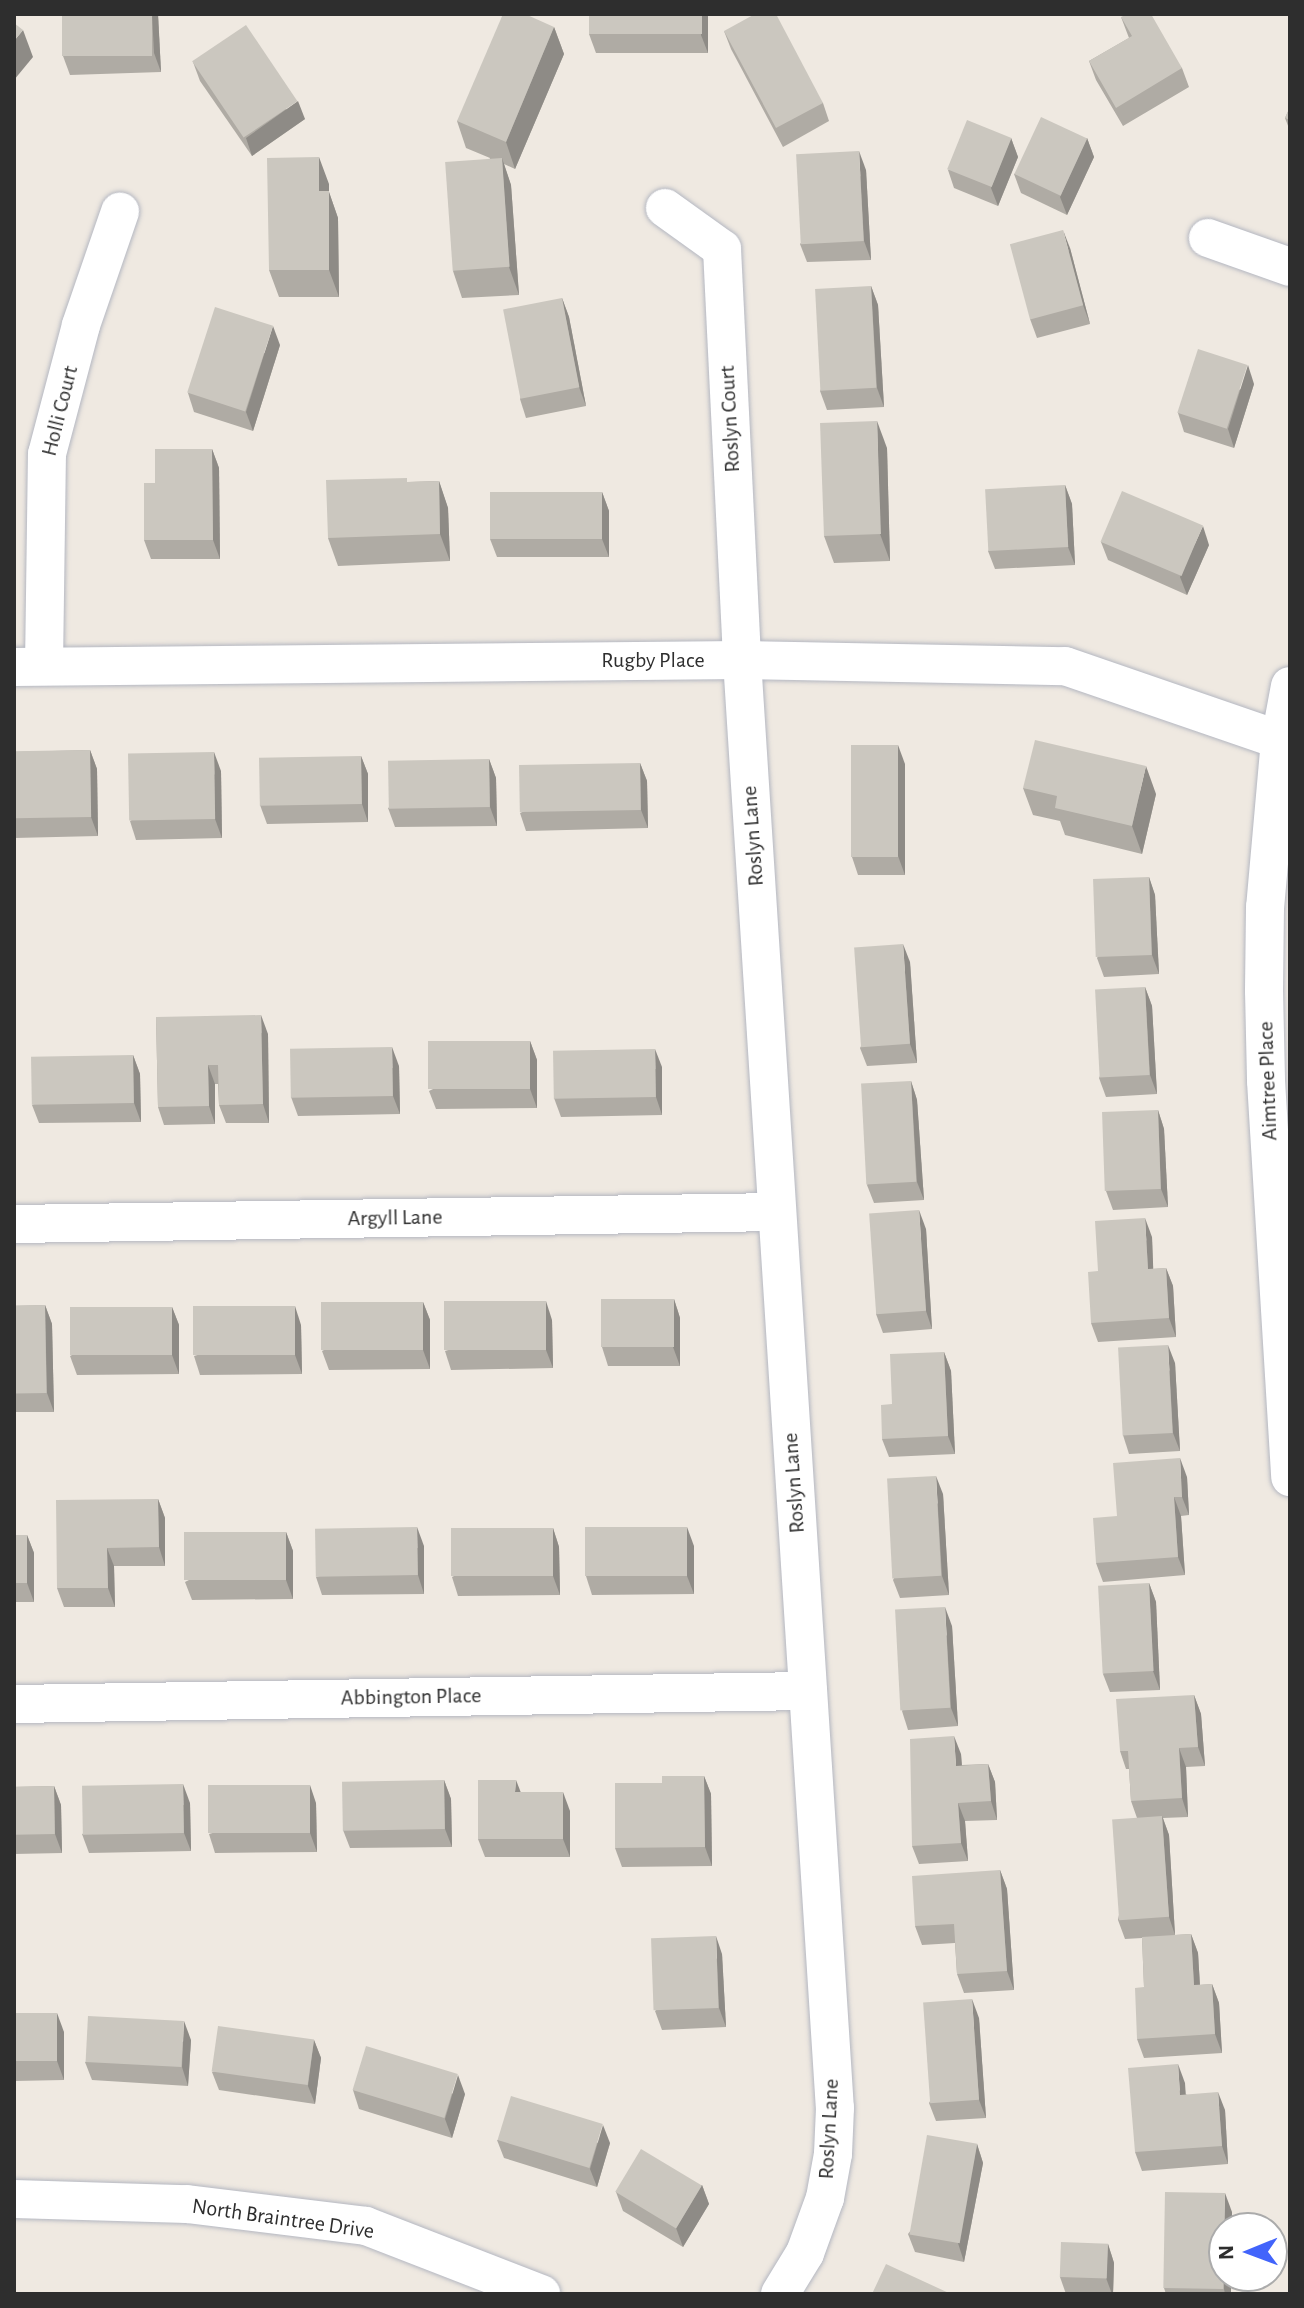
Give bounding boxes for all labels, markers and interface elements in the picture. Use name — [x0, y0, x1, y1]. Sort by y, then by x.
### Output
street label: Holli Court — [36, 363, 84, 459]
street label: Roslyn Court — [714, 365, 746, 473]
street label: Rugby Place — [601, 648, 705, 674]
street label: Roslyn Lane — [736, 785, 770, 887]
street label: Aimtree Place — [1253, 1021, 1283, 1141]
street label: Argyll Lane — [347, 1204, 443, 1232]
street label: Roslyn Lane — [777, 1432, 811, 1534]
street label: Abbington Place — [340, 1683, 482, 1711]
street label: Roslyn Lane — [813, 2078, 845, 2180]
street label: North Braintree Drive — [190, 2193, 376, 2245]
north arrow — [1208, 2212, 1288, 2292]
text: N — [1215, 2245, 1237, 2260]

